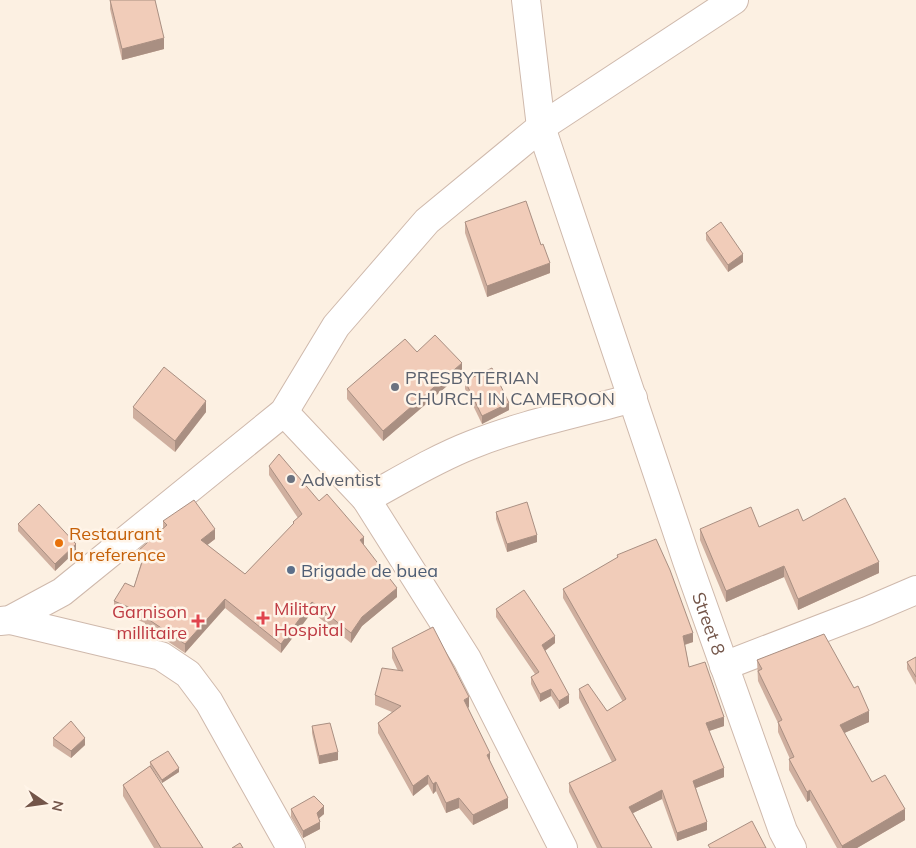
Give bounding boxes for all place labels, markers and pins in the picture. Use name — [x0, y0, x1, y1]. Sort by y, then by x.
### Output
place label: PRESBYTERIAN CHURCH IN CAMEROON — [405, 366, 615, 410]
marker: PRESBYTERIAN CHURCH IN CAMEROON — [389, 381, 401, 393]
place label: Adventist — [301, 468, 380, 491]
marker: Adventist — [285, 473, 297, 485]
place label: Restaurant la reference — [69, 522, 166, 566]
marker: Restaurant la reference — [53, 537, 65, 549]
place label: Brigade de buea — [301, 559, 438, 582]
marker: Brigade de buea — [285, 564, 297, 576]
place label: Military Hospital — [274, 597, 343, 641]
place label: Garnison millitaire — [112, 600, 187, 644]
marker: Military Hospital — [256, 611, 270, 625]
marker: Garnison millitaire — [191, 614, 205, 628]

